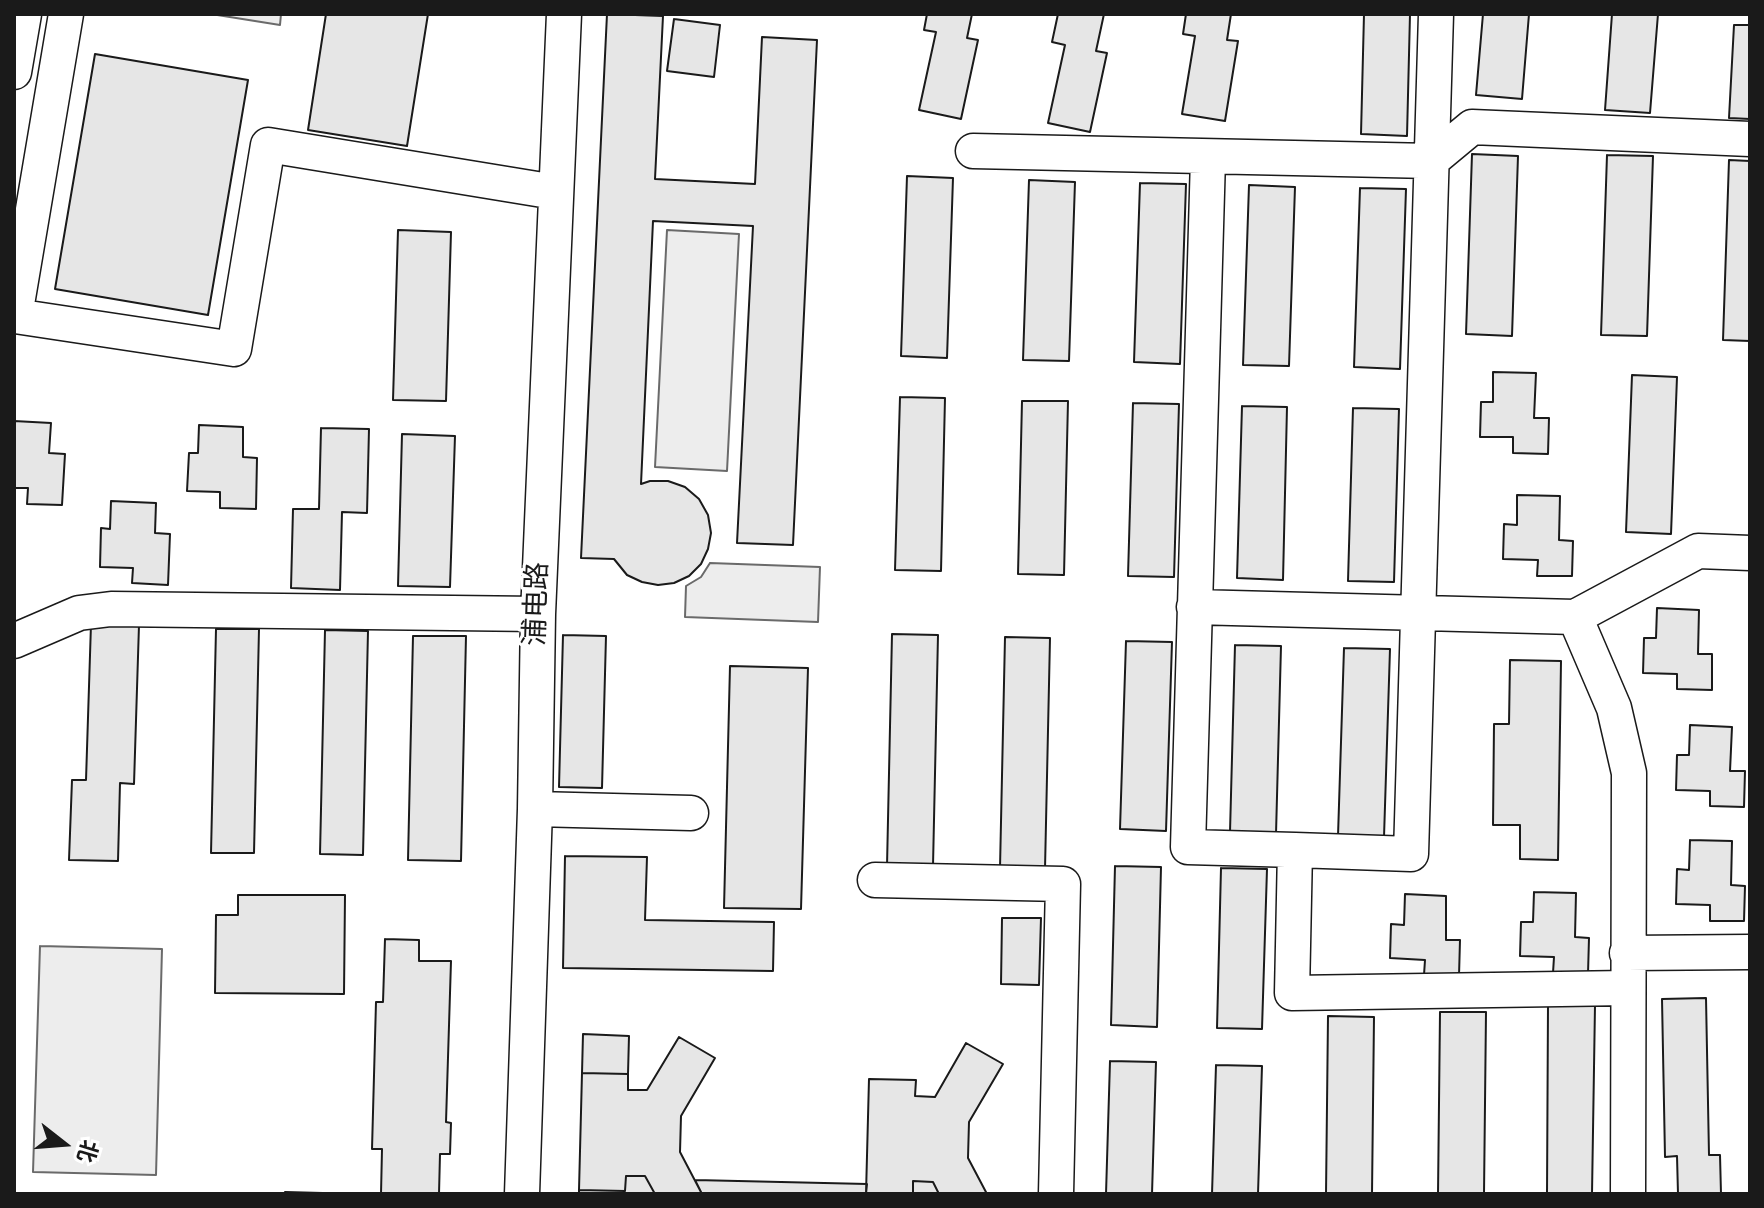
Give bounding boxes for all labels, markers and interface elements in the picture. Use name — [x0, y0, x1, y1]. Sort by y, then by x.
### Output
street label: 浦电路 — [520, 561, 556, 647]
north arrow — [24, 1104, 104, 1184]
text: 北 — [72, 1137, 103, 1165]

